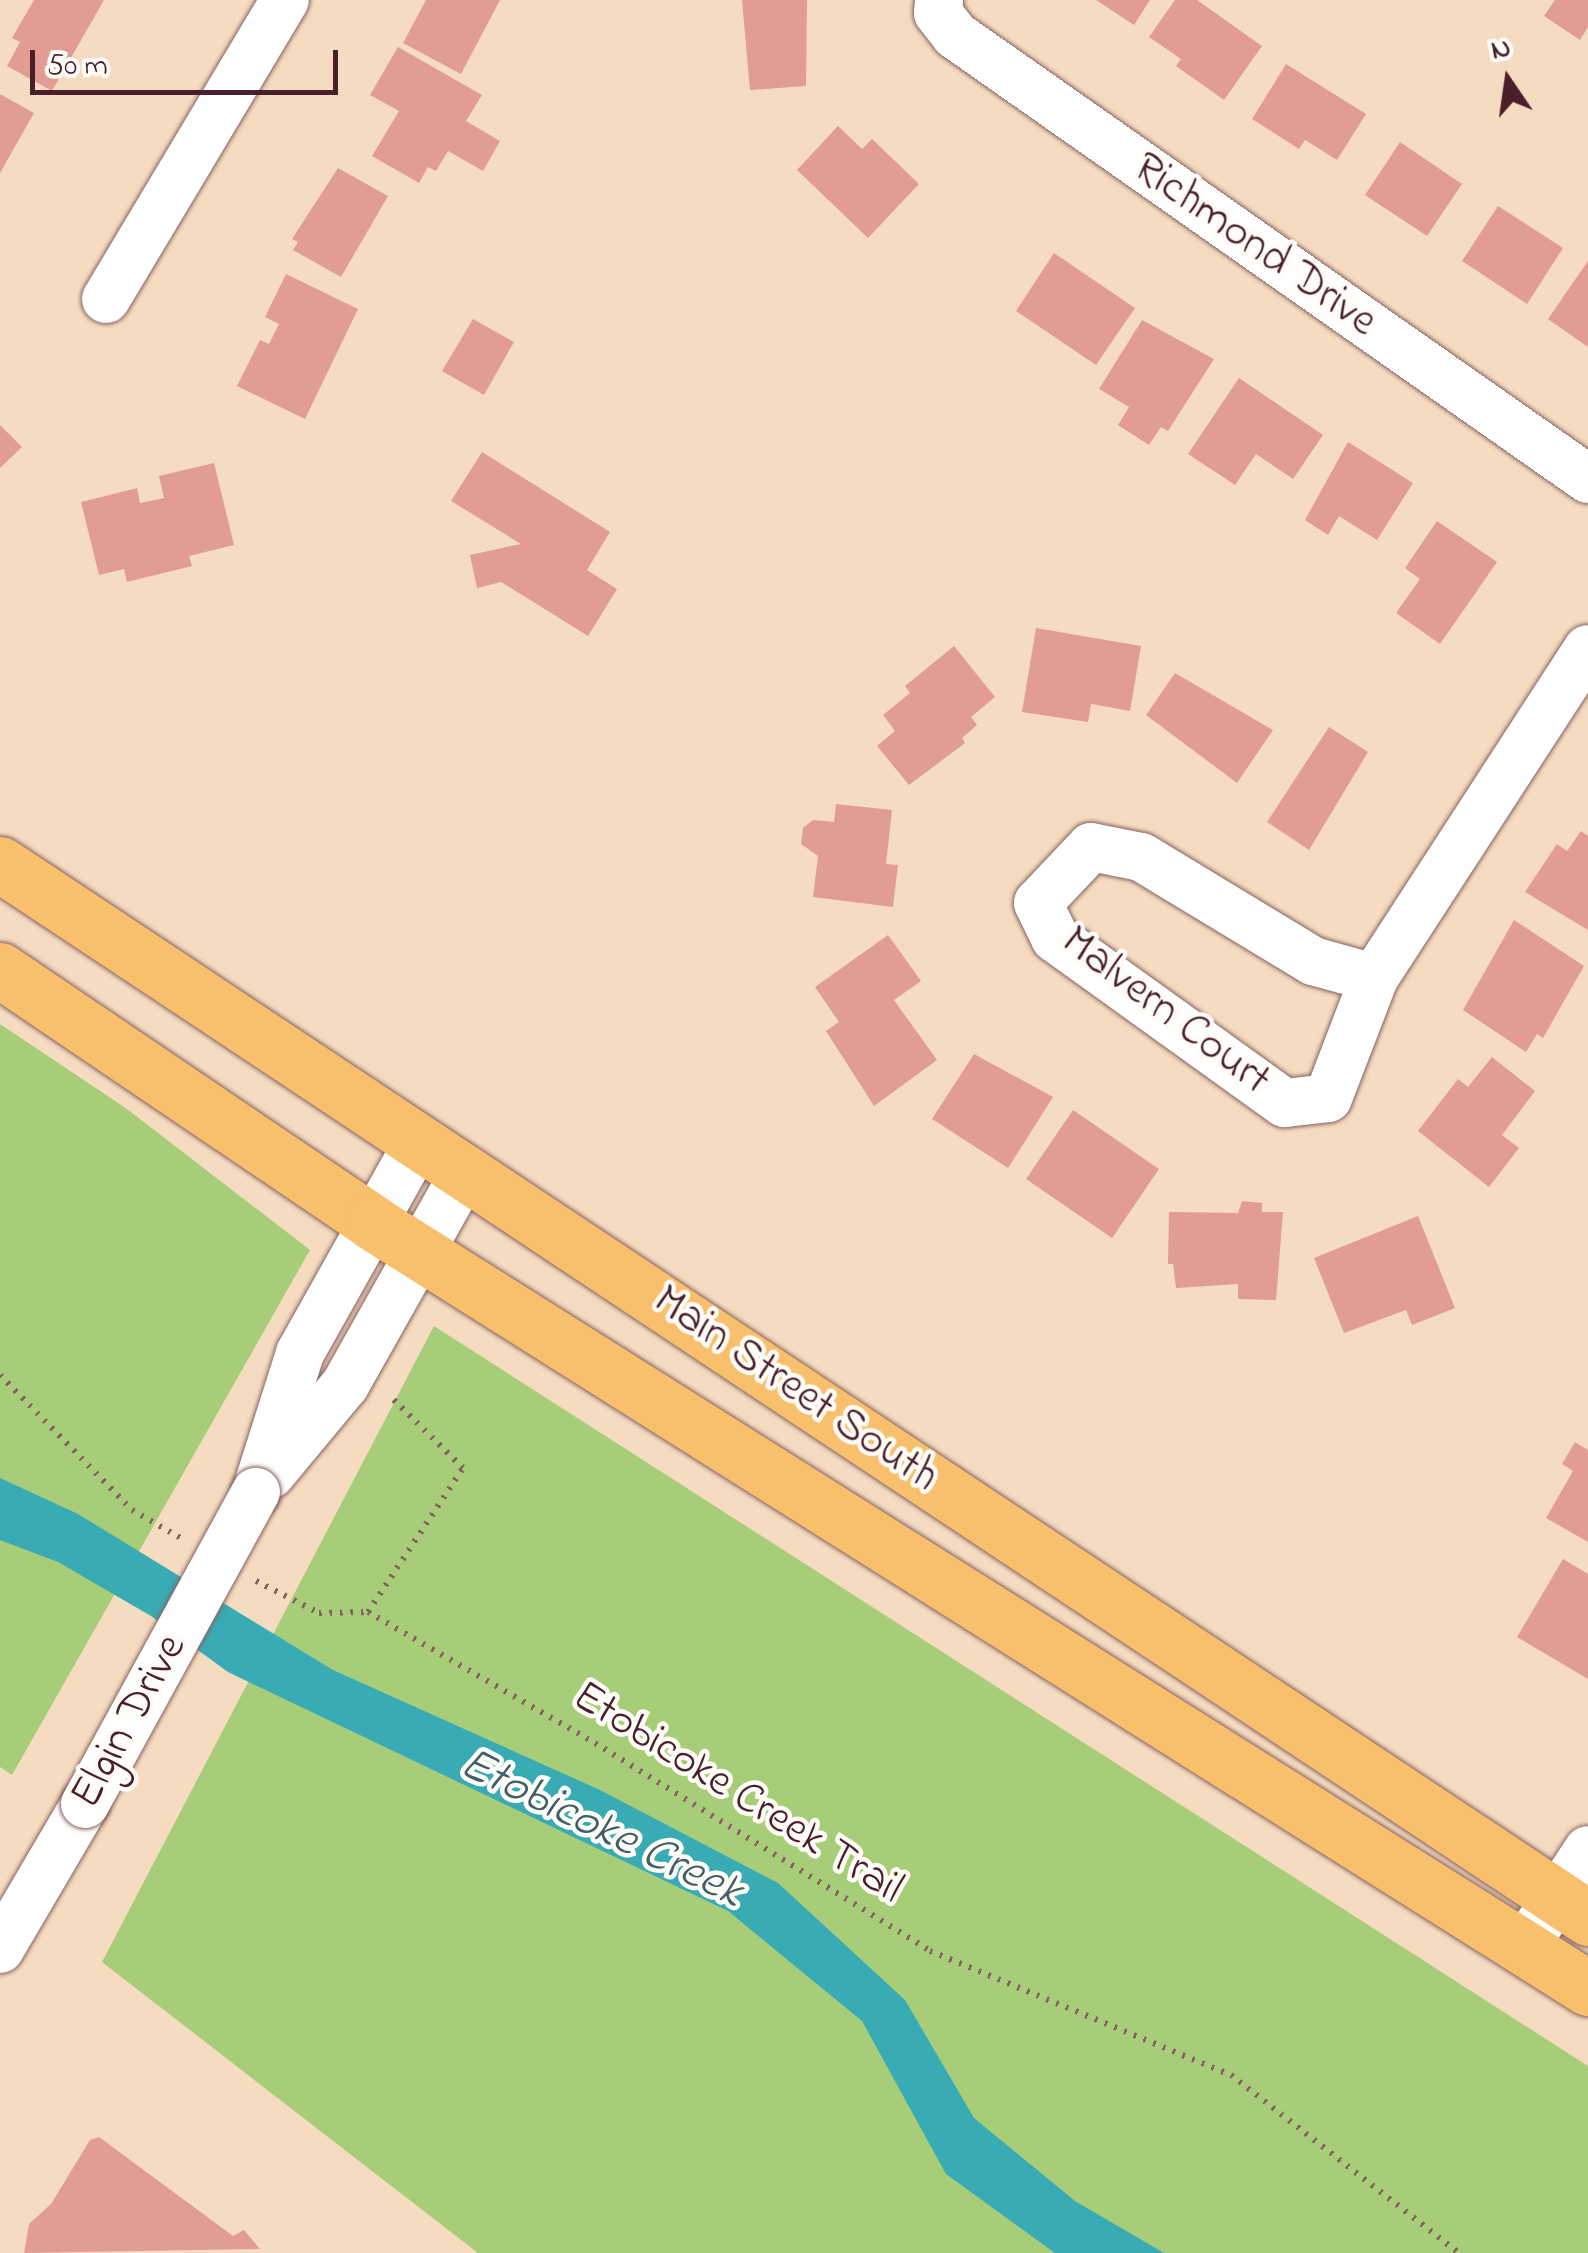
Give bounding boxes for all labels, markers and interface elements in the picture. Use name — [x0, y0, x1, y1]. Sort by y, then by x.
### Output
text: N — [1487, 28, 1515, 72]
scale bar — [35, 30, 342, 92]
north arrow — [1458, 30, 1558, 130]
text: 50 m — [47, 45, 108, 89]
street label: Richmond Drive — [1122, 142, 1386, 350]
street label: Malvern Court — [1050, 916, 1280, 1108]
street label: Main Street South — [642, 1275, 948, 1505]
street label: Elgin Drive — [60, 1626, 200, 1818]
street label: Etobicoke Creek Trail — [562, 1671, 912, 1917]
water label: Etobicoke Creek — [450, 1736, 752, 1922]

